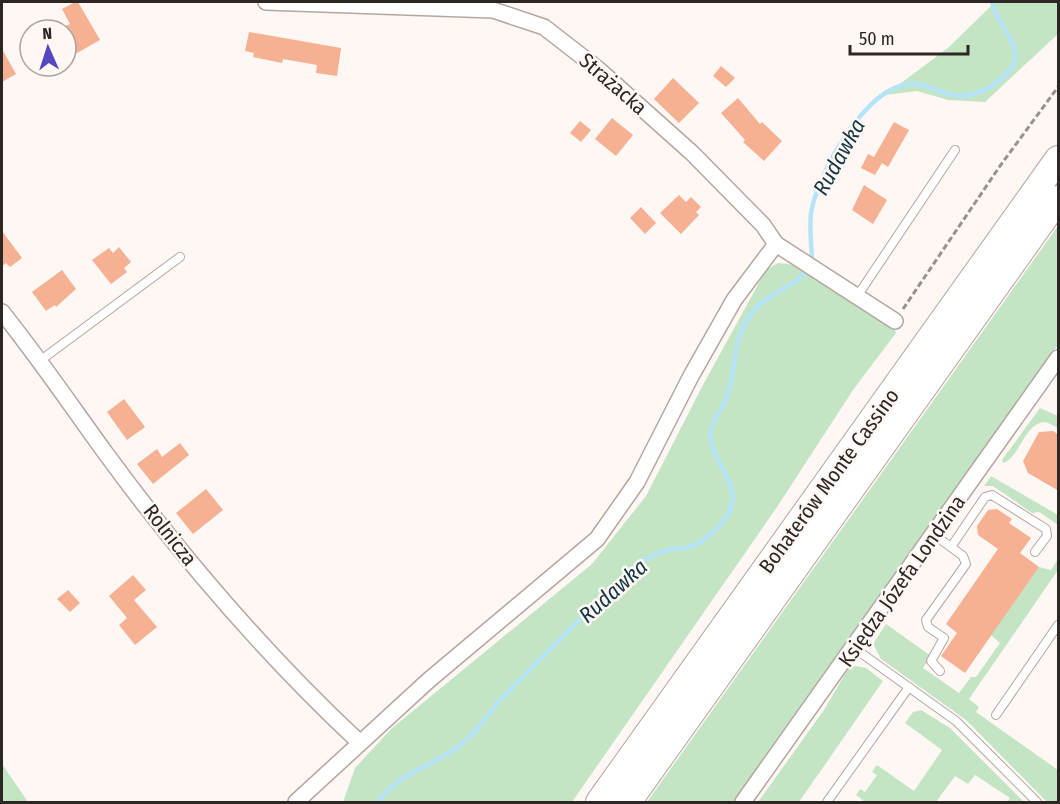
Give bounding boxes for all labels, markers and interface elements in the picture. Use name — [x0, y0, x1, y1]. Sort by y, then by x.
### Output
north arrow — [18, 18, 78, 78]
scale bar — [850, 18, 968, 56]
text: N — [42, 24, 53, 43]
text: 50 m — [859, 28, 895, 50]
street label: Strażacka — [574, 48, 652, 120]
water label: Rudawka — [807, 114, 871, 200]
street label: Bohaterów Monte Cassino — [753, 384, 905, 578]
street label: Księdza Józefa Londzina — [833, 490, 971, 672]
street label: Rolnicza — [138, 499, 202, 571]
water label: Rudawka — [573, 553, 653, 629]

